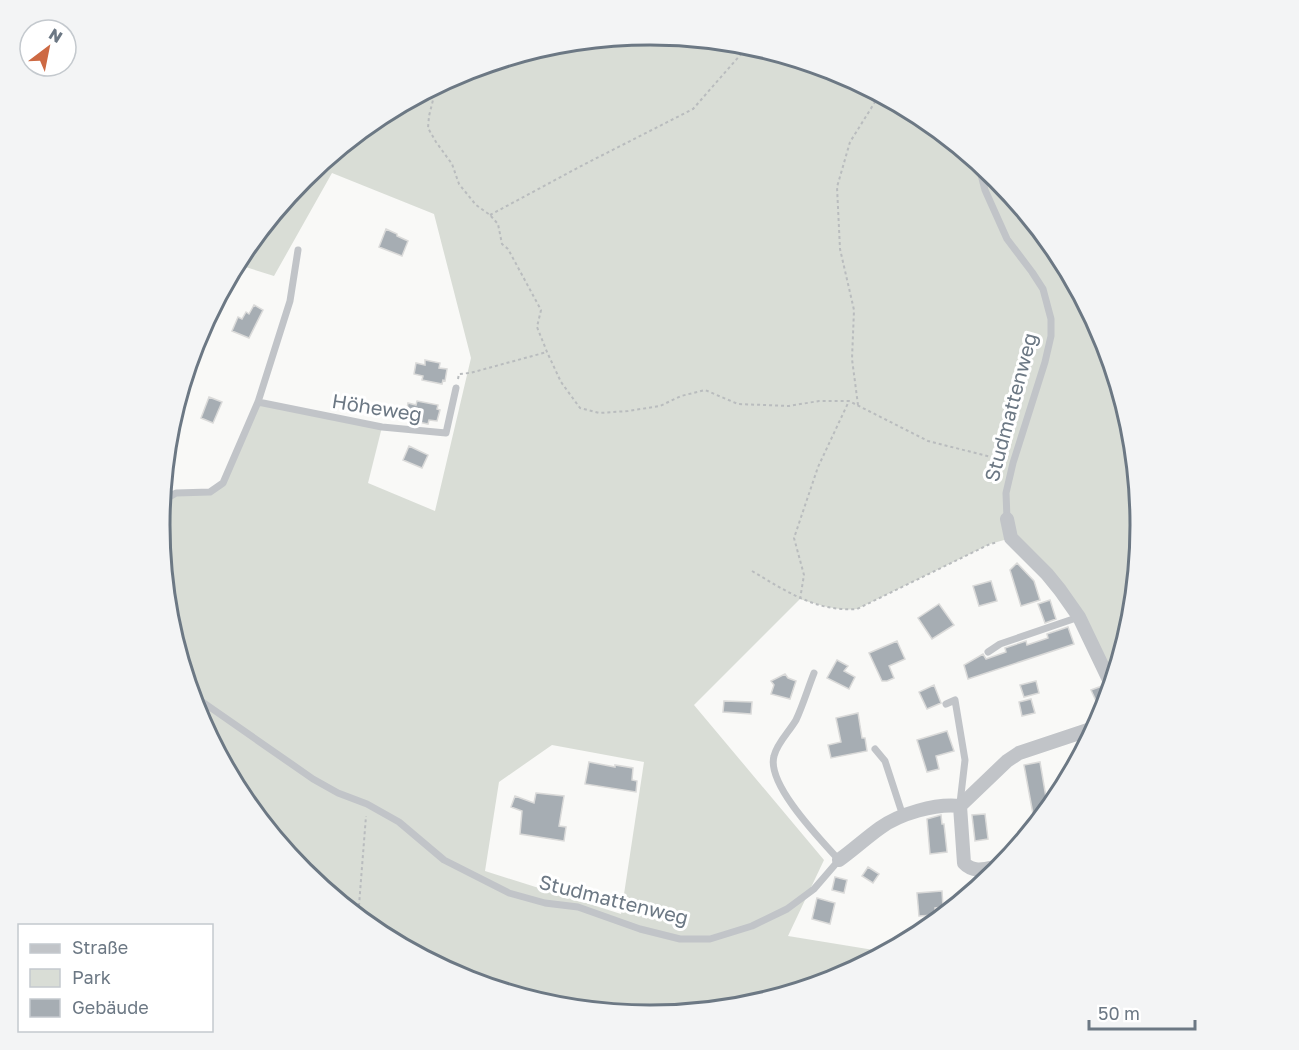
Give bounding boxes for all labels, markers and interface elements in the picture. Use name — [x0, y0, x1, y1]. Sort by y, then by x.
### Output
north arrow — [18, 18, 78, 78]
text: N — [45, 24, 66, 47]
street label: Studmattenweg — [979, 330, 1041, 484]
street label: Höheweg — [330, 388, 424, 426]
street label: Studmattenweg — [537, 869, 691, 929]
legend — [18, 924, 213, 1032]
text: Straße — [72, 936, 128, 958]
text: Park — [72, 966, 111, 988]
scale bar — [1089, 993, 1196, 1031]
text: Gebäude — [72, 996, 149, 1018]
text: 50 m — [1098, 1002, 1140, 1024]

